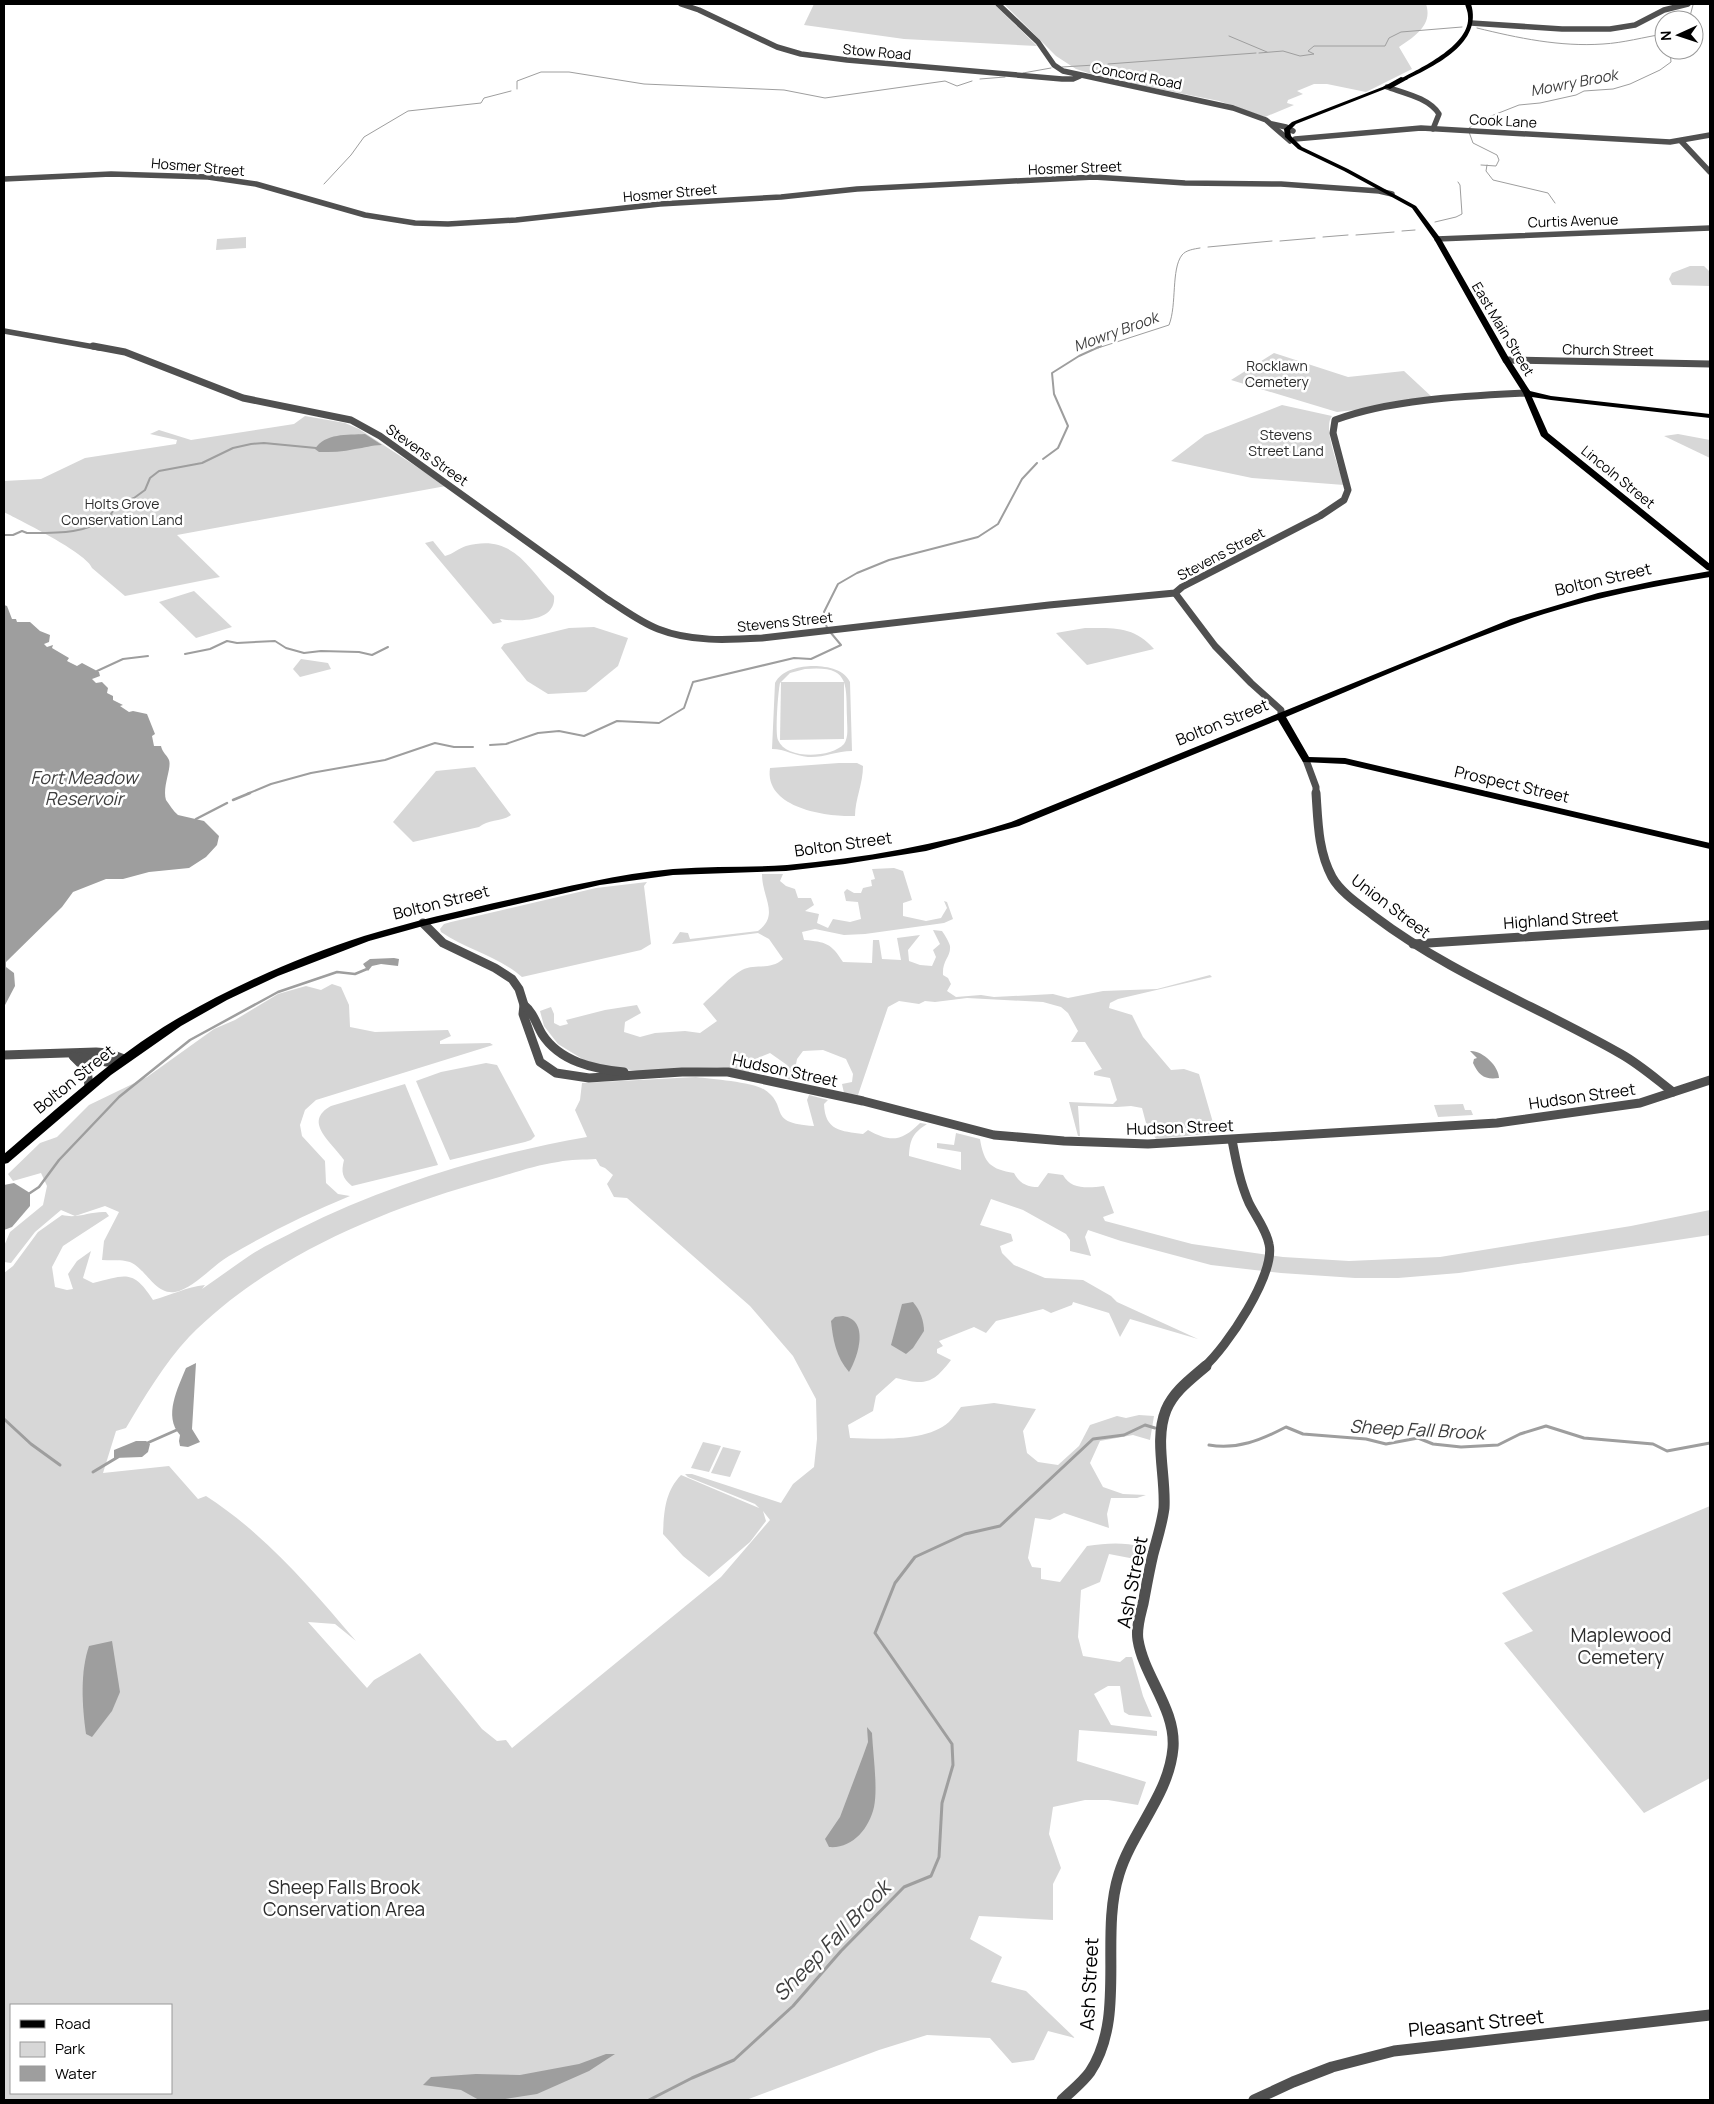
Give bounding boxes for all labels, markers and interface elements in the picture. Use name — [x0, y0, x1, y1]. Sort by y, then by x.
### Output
north arrow — [1654, 10, 1704, 60]
text: N — [1656, 30, 1675, 41]
street label: Stow Road — [842, 39, 912, 64]
street label: Concord Road — [1090, 57, 1184, 94]
water label: Mowry Brook — [1528, 63, 1622, 101]
street label: Cook Lane — [1469, 109, 1537, 132]
street label: Hosmer Street — [150, 153, 246, 180]
street label: Hosmer Street — [1028, 156, 1123, 179]
street label: Hosmer Street — [622, 179, 718, 206]
street label: Curtis Avenue — [1528, 209, 1618, 232]
street label: East Main Street — [1468, 278, 1539, 380]
water label: Mowry Brook — [1071, 306, 1163, 357]
street label: Church Street — [1562, 339, 1654, 360]
park label: Rocklawn Cemetery — [1245, 356, 1310, 391]
street label: Stevens Street — [382, 419, 472, 490]
park label: Stevens Street Land — [1248, 425, 1324, 460]
street label: Lincoln Street — [1577, 441, 1660, 513]
park label: Holts Grove Conservation Land — [61, 494, 183, 529]
street label: Stevens Street — [1174, 522, 1268, 585]
street label: Bolton Street — [1553, 557, 1653, 601]
street label: Stevens Street — [736, 607, 834, 636]
street label: Bolton Street — [1172, 693, 1272, 751]
street label: Prospect Street — [1452, 760, 1572, 808]
water label: Fort Meadow Reservoir — [31, 765, 140, 810]
street label: Bolton Street — [793, 826, 893, 862]
street label: Union Street — [1347, 869, 1435, 943]
street label: Bolton Street — [391, 879, 491, 925]
street label: Highland Street — [1503, 904, 1619, 934]
street label: Bolton Street — [29, 1040, 119, 1118]
street label: Hudson Street — [730, 1048, 840, 1092]
street label: Hudson Street — [1527, 1078, 1637, 1114]
street label: Hudson Street — [1126, 1114, 1234, 1140]
water label: Sheep Fall Brook — [1349, 1413, 1488, 1445]
street label: Ash Street — [1110, 1534, 1154, 1630]
park label: Maplewood Cemetery — [1571, 1622, 1671, 1670]
water label: Sheep Fall Brook — [766, 1872, 898, 2007]
park label: Sheep Falls Brook Conservation Area — [263, 1874, 425, 1922]
street label: Ash Street — [1074, 1937, 1104, 2031]
street label: Pleasant Street — [1407, 2003, 1545, 2043]
legend — [10, 2004, 172, 2094]
text: Road — [55, 2013, 91, 2034]
text: Park — [55, 2038, 85, 2059]
text: Water — [55, 2063, 97, 2084]

